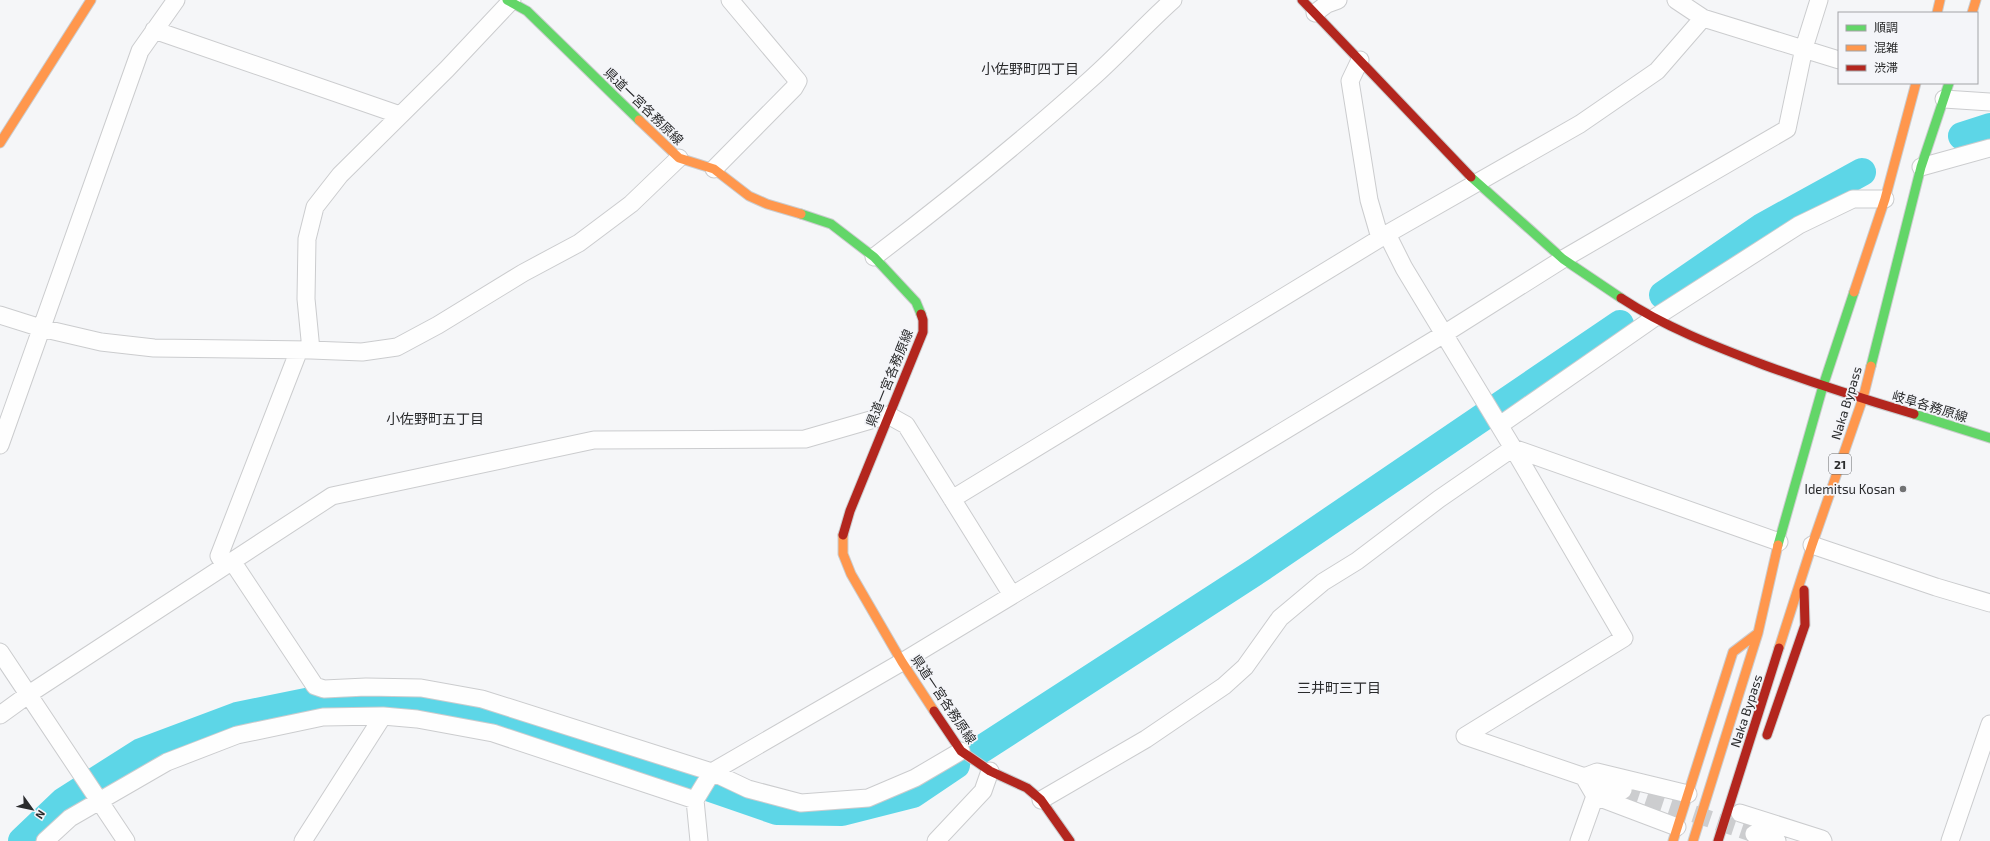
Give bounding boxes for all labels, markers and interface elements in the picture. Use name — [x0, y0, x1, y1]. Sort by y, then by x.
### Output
legend — [1838, 12, 1978, 84]
text: 順調 — [1874, 20, 1898, 34]
text: 混雑 — [1874, 40, 1898, 54]
district label: 小佐野町四丁目 — [981, 60, 1079, 77]
text: 渋滞 — [1874, 60, 1898, 74]
street label: 県道一宮各務原線 — [601, 64, 687, 148]
street label: 県道一宮各務原線 — [862, 327, 916, 429]
street label: Naka Bypass — [1827, 364, 1865, 442]
street label: 岐阜各務原線 — [1890, 387, 1970, 425]
district label: 小佐野町五丁目 — [386, 410, 484, 427]
road number: 21 — [1829, 454, 1851, 474]
place label: Idemitsu Kosan — [1804, 481, 1895, 497]
marker: Idemitsu Kosan — [1898, 484, 1908, 494]
street label: 県道一宮各務原線 — [908, 651, 980, 747]
street label: Naka Bypass — [1727, 672, 1765, 750]
district label: 三井町三丁目 — [1297, 679, 1381, 696]
north arrow — [12, 789, 52, 829]
text: N — [33, 808, 48, 822]

